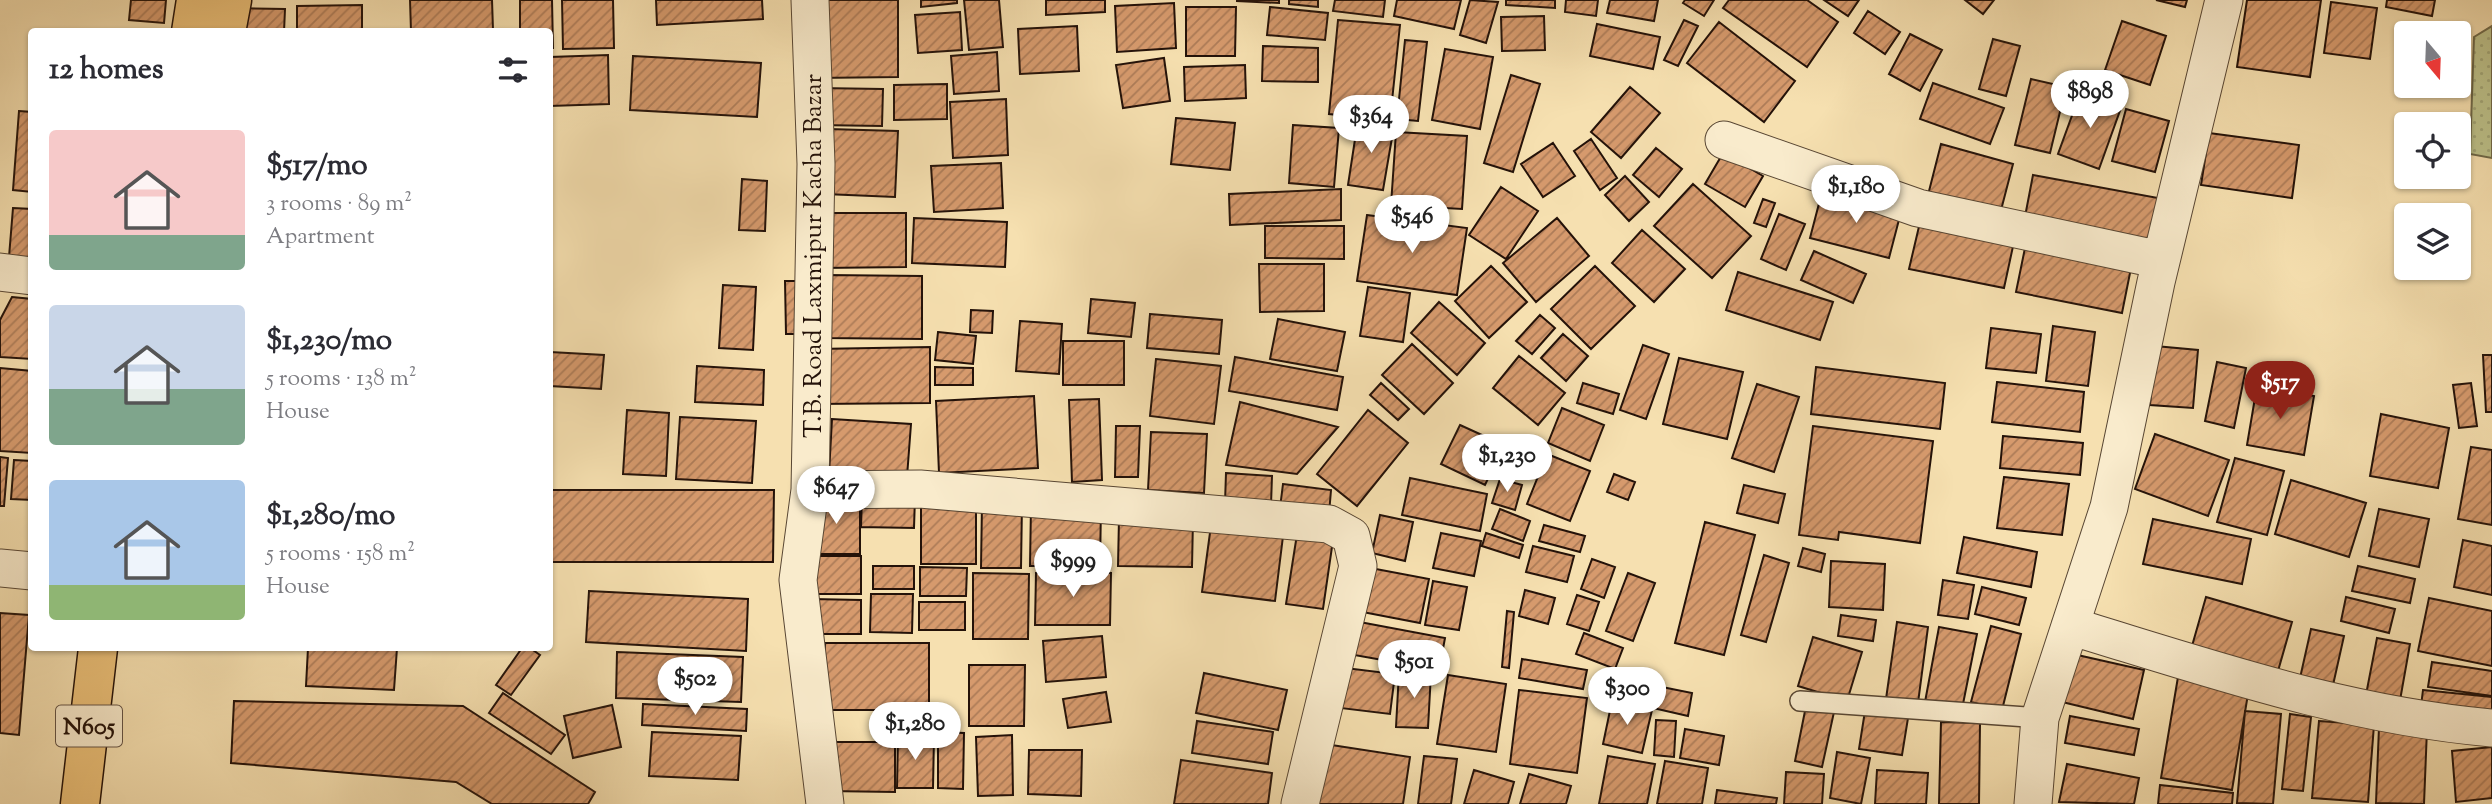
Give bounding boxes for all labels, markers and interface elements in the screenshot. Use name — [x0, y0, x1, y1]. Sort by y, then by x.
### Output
north arrow — [2394, 21, 2471, 98]
map controls — [2394, 21, 2471, 280]
text: 12 homes — [49, 49, 164, 92]
icon: filters — [494, 51, 532, 89]
pin: $898 — [2049, 71, 2131, 130]
street label: T.B. Road Laxmipur Kacha Bazar — [796, 74, 833, 438]
text: $898 — [2067, 76, 2113, 109]
pin: $364 — [1330, 96, 1412, 155]
text: $364 — [1349, 101, 1393, 134]
button: locate — [2394, 112, 2471, 189]
text: $517/mo — [266, 145, 368, 188]
icon: home — [105, 158, 189, 242]
pin: $1,180 — [1799, 166, 1913, 225]
text: $1,180 — [1827, 171, 1885, 204]
text: 3 rooms · 89 m² — [266, 188, 412, 221]
pin: $546 — [1371, 196, 1453, 255]
text: $546 — [1391, 201, 1433, 234]
button: layers — [2394, 203, 2471, 280]
text: Apartment — [266, 221, 375, 254]
text: $1,230/mo — [266, 320, 392, 363]
icon: home — [105, 333, 189, 417]
pin: $517 — [2239, 362, 2321, 421]
text: 5 rooms · 138 m² — [266, 363, 417, 396]
text: $517 — [2260, 367, 2300, 400]
text: House — [266, 396, 330, 429]
pin: $1,230 — [1450, 434, 1564, 494]
text: $1,230 — [1478, 440, 1536, 473]
pin: $647 — [795, 466, 877, 526]
text: $647 — [813, 472, 859, 505]
text: $1,280/mo — [266, 495, 395, 538]
icon: home — [105, 508, 189, 592]
text: 5 rooms · 158 m² — [266, 538, 415, 571]
pin: $999 — [1032, 540, 1114, 599]
text: $999 — [1050, 545, 1096, 578]
text: House — [266, 571, 330, 604]
pin: $501 — [1373, 640, 1455, 700]
text: $501 — [1394, 646, 1434, 679]
pin: $502 — [654, 658, 736, 717]
text: $502 — [674, 663, 716, 696]
pin: $300 — [1586, 668, 1668, 727]
text: $300 — [1604, 673, 1650, 706]
pin: $1,280 — [858, 702, 972, 762]
road number: N605 — [56, 706, 122, 746]
text: $1,280 — [885, 708, 945, 741]

